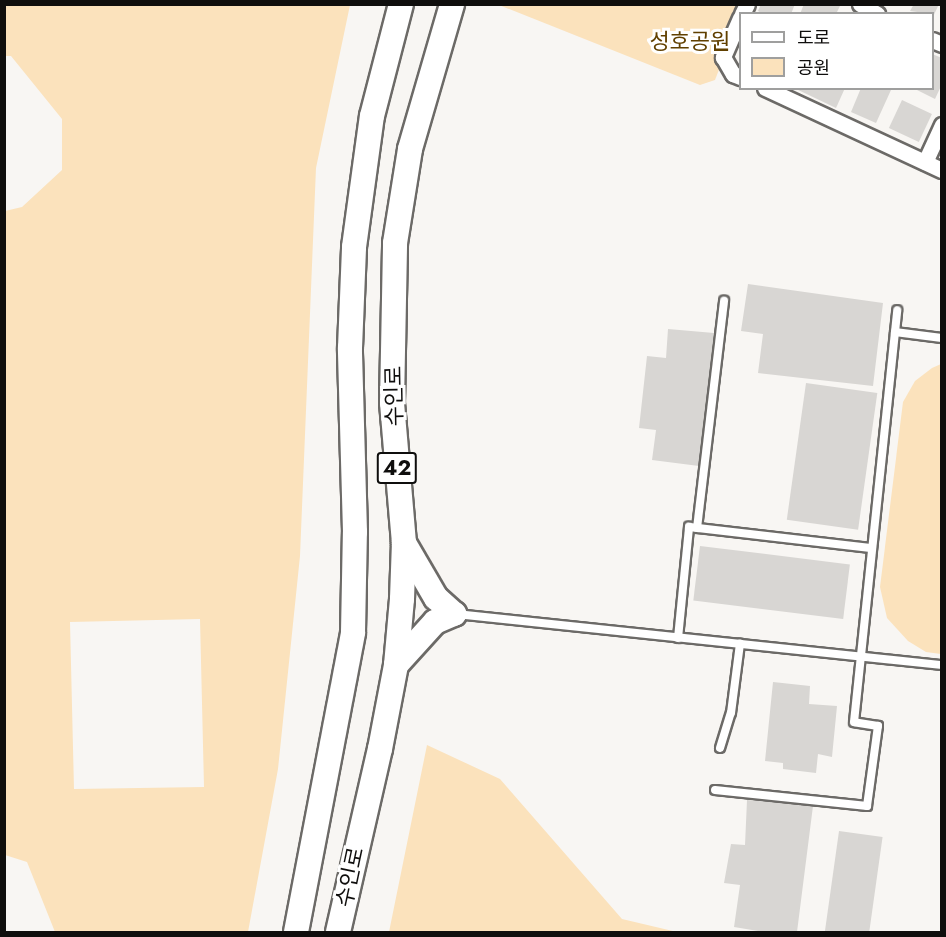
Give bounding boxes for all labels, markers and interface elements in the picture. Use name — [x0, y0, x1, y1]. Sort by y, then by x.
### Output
legend — [739, 12, 934, 90]
text: 도로 — [797, 25, 830, 51]
park label: 성호공원 — [650, 29, 730, 55]
text: 공원 — [797, 55, 830, 81]
street label: 수인로 — [380, 365, 408, 427]
road number: 42 — [376, 450, 418, 486]
street label: 수인로 — [331, 845, 369, 909]

